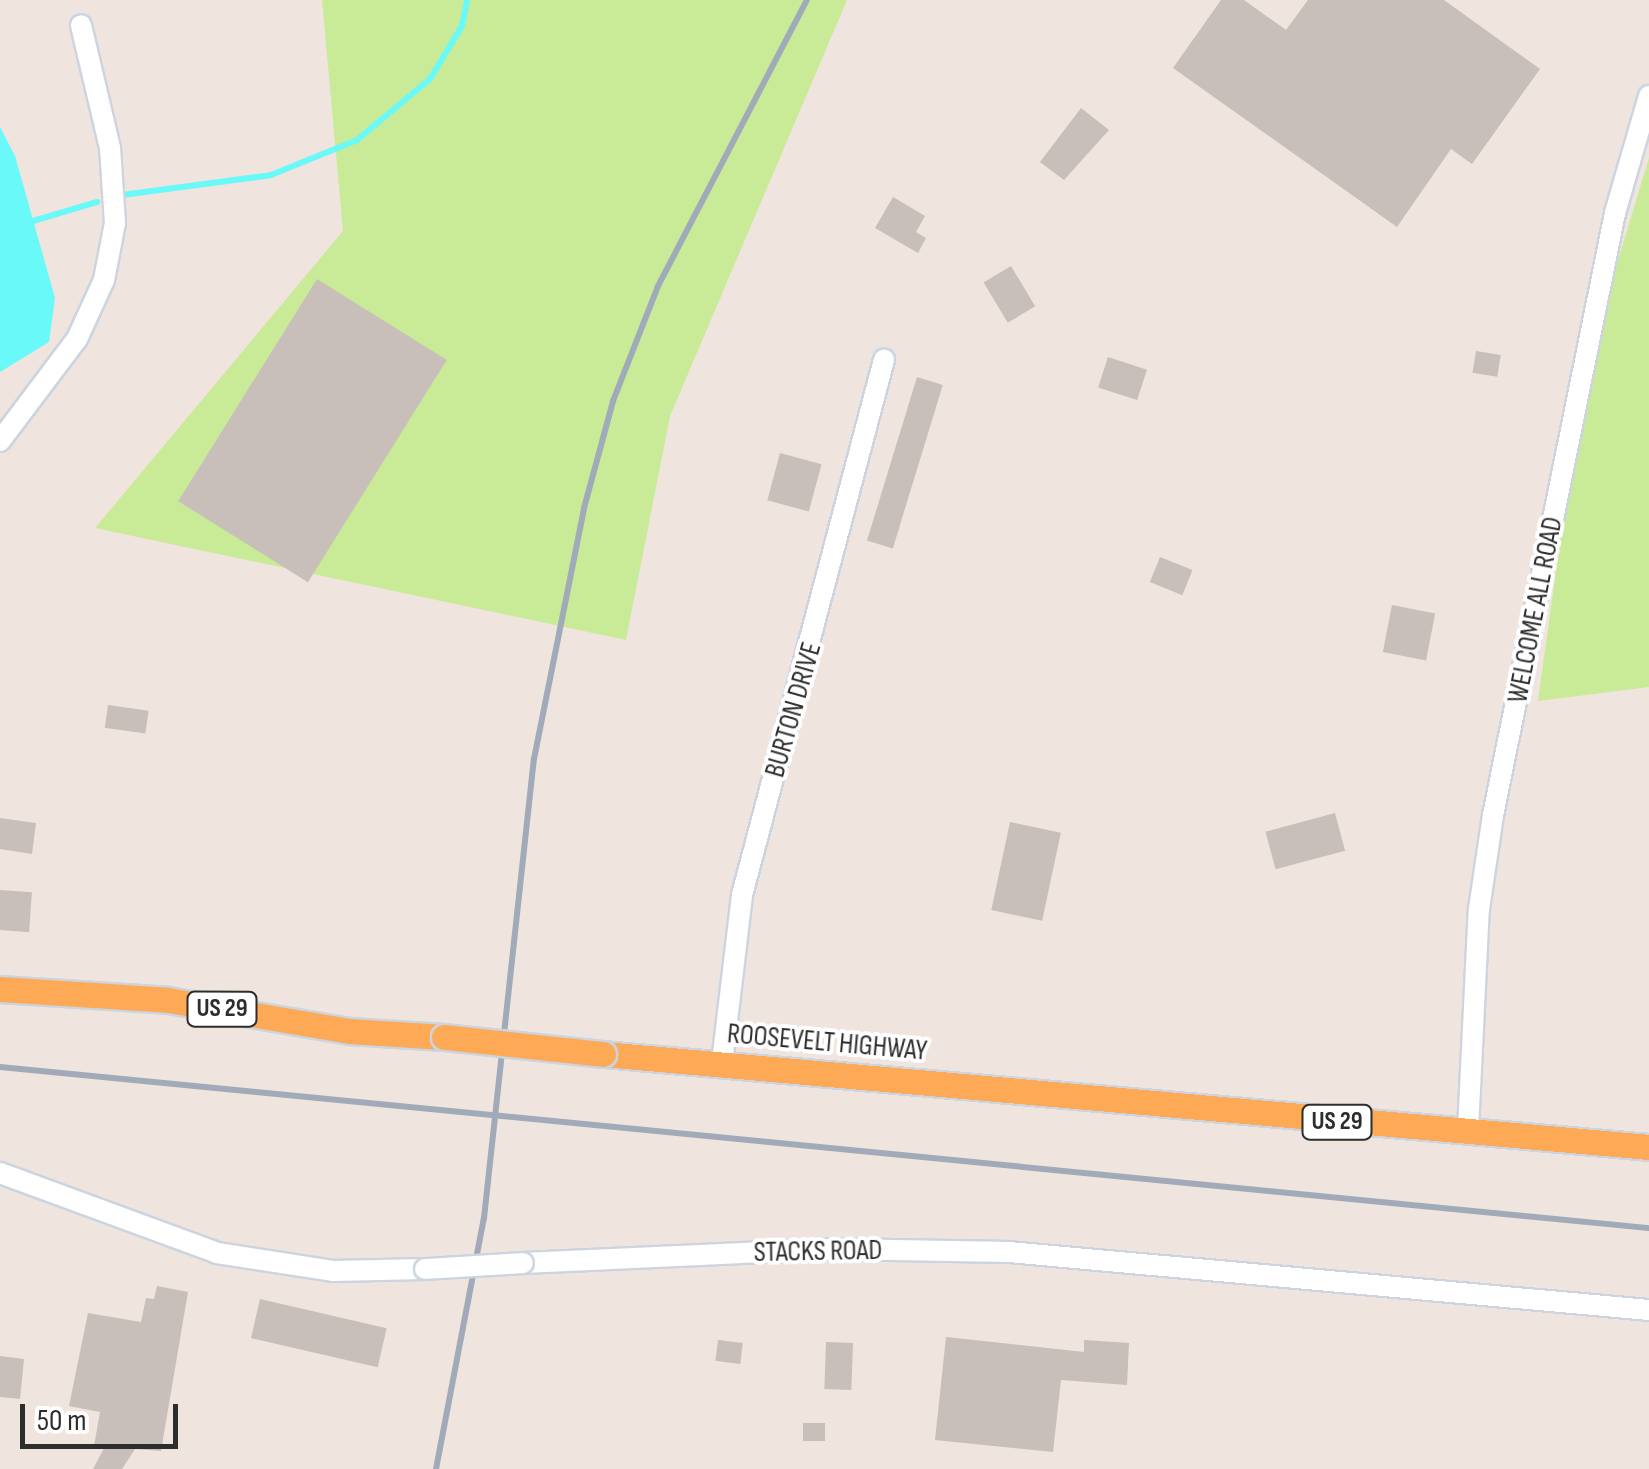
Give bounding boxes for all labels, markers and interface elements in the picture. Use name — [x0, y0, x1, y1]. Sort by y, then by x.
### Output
street label: WELCOME ALL ROAD — [1501, 514, 1571, 706]
street label: BURTON DRIVE — [759, 639, 829, 781]
road number: US 29 — [184, 989, 260, 1029]
street label: ROOSEVELT HIGHWAY — [726, 1018, 928, 1068]
road number: US 29 — [1300, 1102, 1374, 1142]
street label: STACKS ROAD — [753, 1234, 883, 1270]
scale bar — [25, 1384, 182, 1446]
text: 50 m — [37, 1403, 86, 1439]

